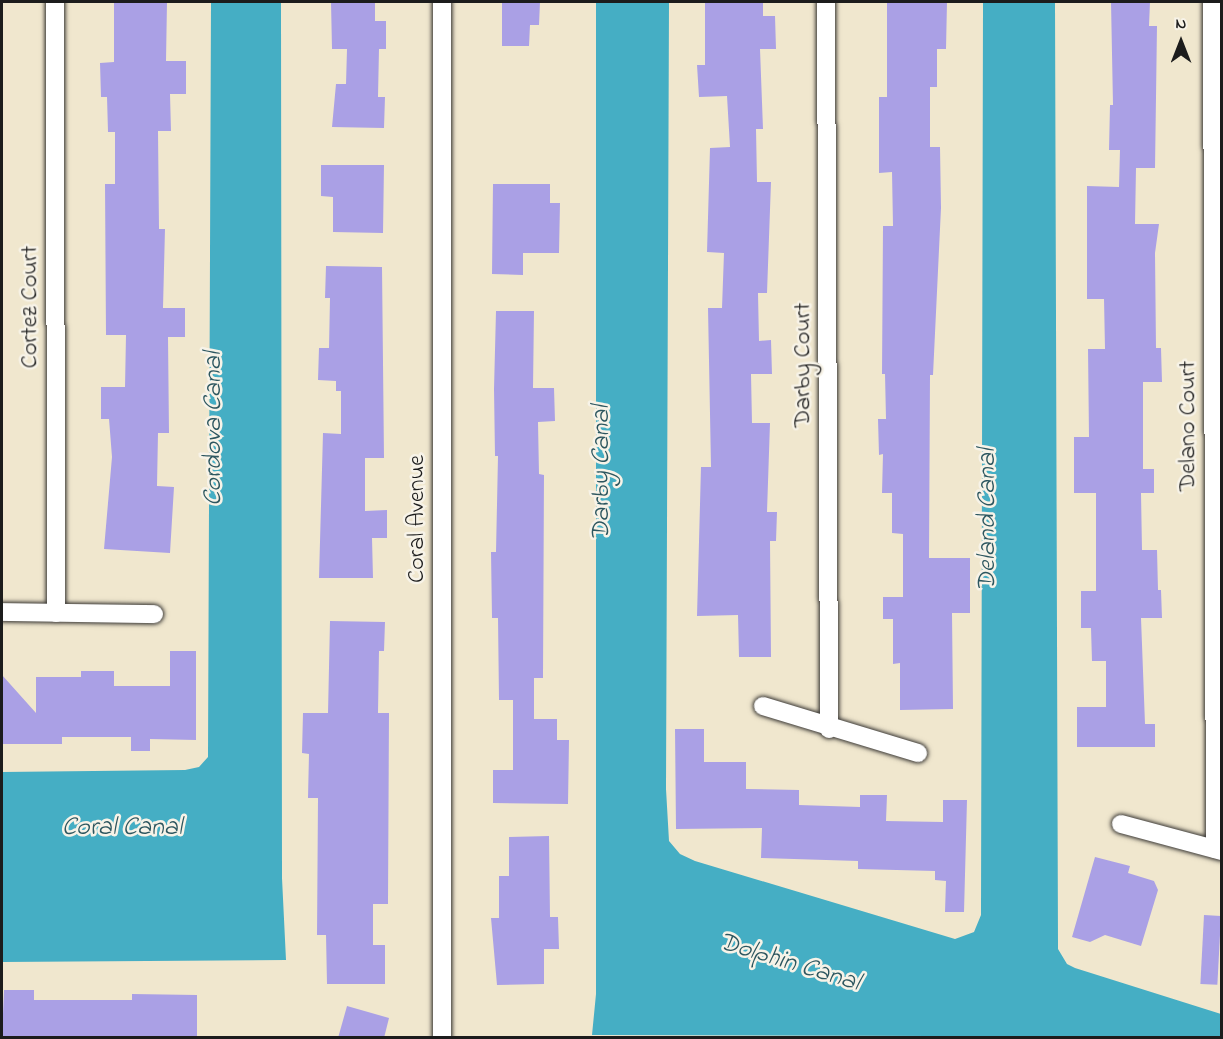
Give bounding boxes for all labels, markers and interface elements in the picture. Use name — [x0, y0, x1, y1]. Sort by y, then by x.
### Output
north arrow — [1151, 12, 1211, 72]
text: N — [1176, 12, 1186, 36]
street label: Cortez Court — [17, 246, 45, 368]
street label: Darby Court — [790, 303, 818, 427]
water label: Cordova Canal — [199, 352, 231, 506]
street label: Delano Court — [1175, 361, 1203, 491]
water label: Darby Canal — [587, 405, 619, 541]
water label: Deland Canal — [973, 449, 1005, 591]
street label: Coral Avenue — [404, 455, 432, 583]
water label: Coral Canal — [62, 813, 182, 845]
water label: Dolphin Canal — [715, 928, 863, 1000]

